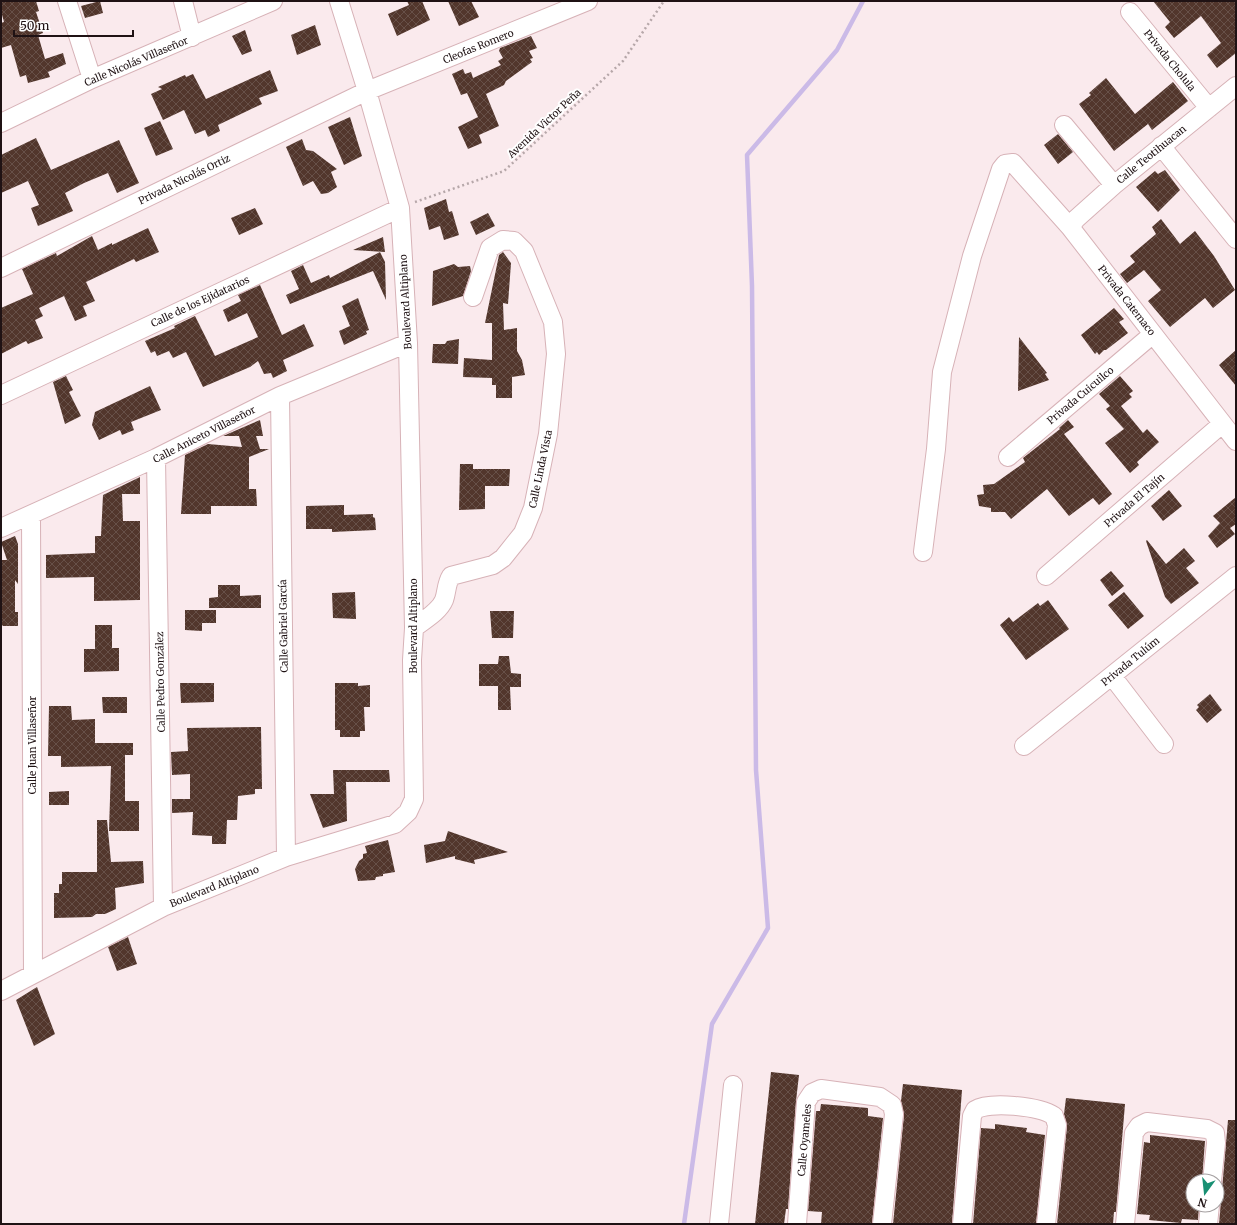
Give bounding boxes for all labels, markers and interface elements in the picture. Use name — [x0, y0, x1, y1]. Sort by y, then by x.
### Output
scale bar — [14, 12, 133, 38]
text: 50 m — [20, 18, 49, 33]
street label: Cleofas Romero — [441, 26, 516, 67]
street label: Privada Cholula — [1141, 27, 1199, 94]
street label: Calle Nicolás Villaseñor — [82, 33, 191, 89]
street label: Avenida Victor Peña — [504, 86, 584, 161]
street label: Calle Teotihuacan — [1114, 122, 1189, 186]
street label: Privada Nicolás Ortiz — [136, 151, 233, 207]
street label: Boulevard Altiplano — [397, 254, 414, 350]
street label: Privada Catemaco — [1095, 262, 1158, 338]
street label: Calle de los Ejidatarios — [149, 273, 252, 330]
street label: Privada Cuicuilco — [1044, 364, 1116, 427]
street label: Calle Aniceto Villaseñor — [151, 403, 258, 466]
street label: Calle Linda Vista — [526, 428, 555, 509]
street label: Privada El Tajín — [1102, 470, 1167, 530]
street label: Boulevard Altiplano — [407, 578, 420, 674]
street label: Calle Gabriel García — [276, 579, 291, 673]
street label: Calle Pedro González — [153, 631, 168, 732]
street label: Privada Tulúm — [1099, 634, 1162, 689]
street label: Calle Juan Villaseñor — [26, 695, 39, 794]
street label: Boulevard Altiplano — [168, 863, 261, 910]
street label: Calle Oyameles — [795, 1103, 814, 1177]
north arrow — [1185, 1173, 1225, 1213]
text: N — [1196, 1195, 1208, 1211]

